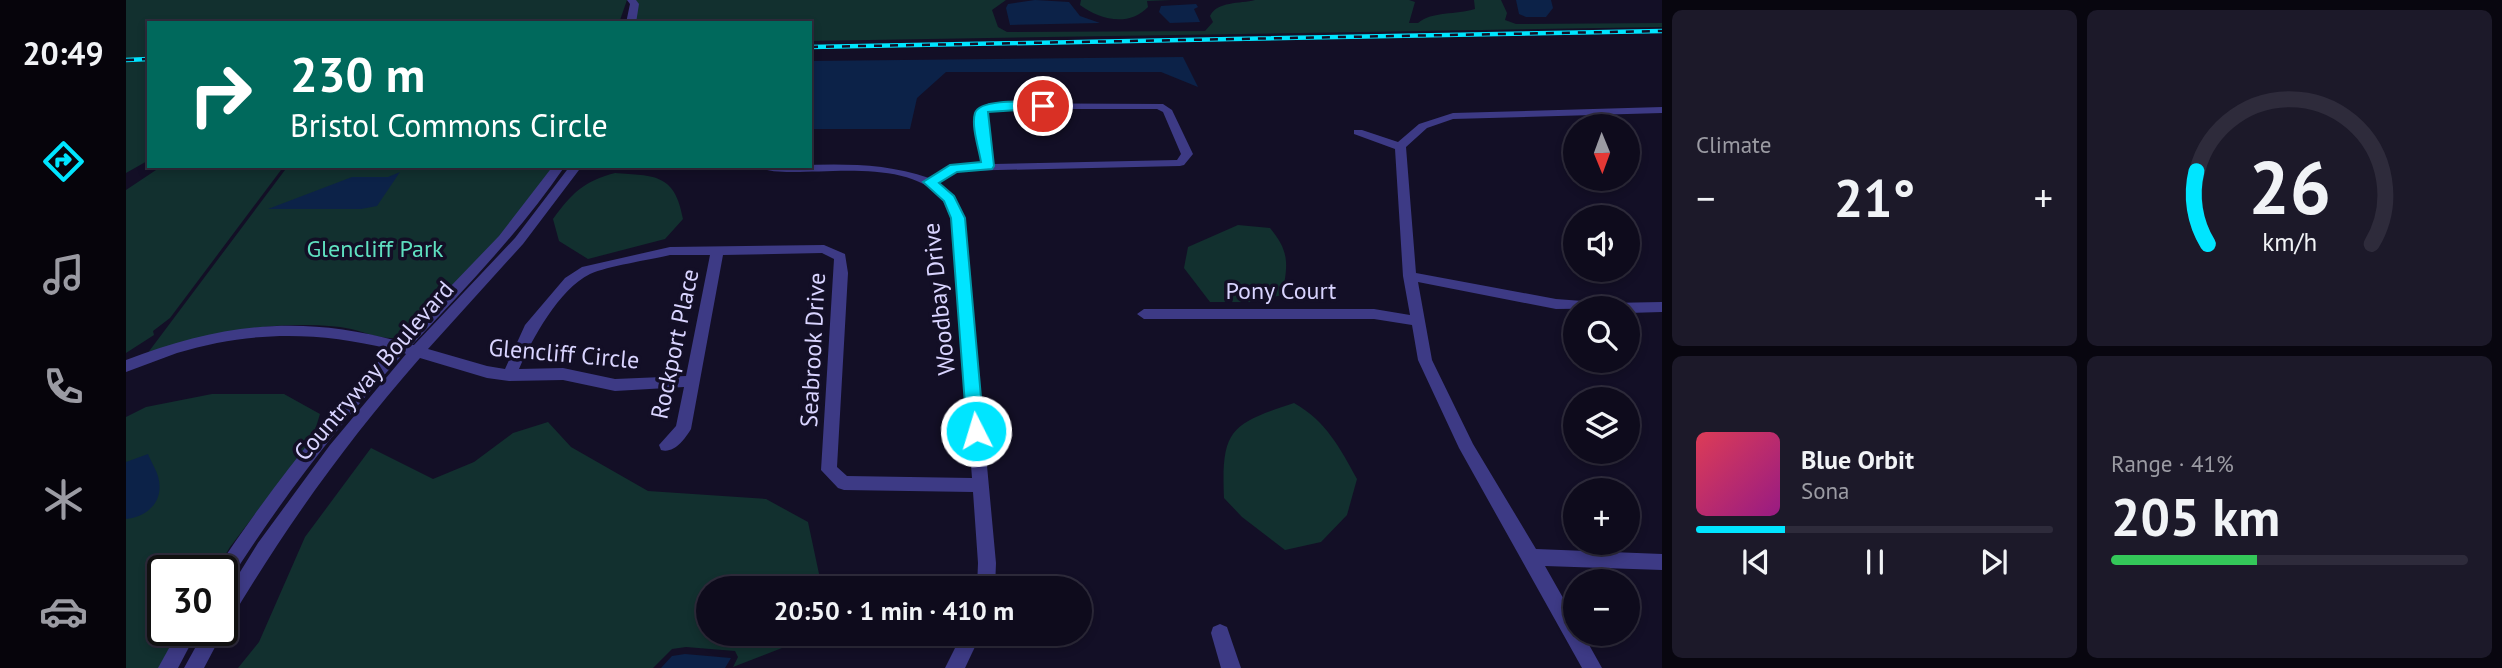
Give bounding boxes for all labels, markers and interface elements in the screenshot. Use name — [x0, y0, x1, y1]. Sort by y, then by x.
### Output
text: 20:49 — [22, 32, 104, 74]
text: 230 m — [290, 42, 425, 106]
icon: right — [175, 49, 266, 140]
pin — [1013, 76, 1073, 136]
icon: arrive — [1024, 87, 1062, 125]
text: Bristol Commons Circle — [290, 104, 608, 146]
north arrow — [1563, 114, 1640, 191]
map controls — [1563, 114, 1640, 646]
text: Climate — [1696, 130, 1771, 159]
icon: directions — [39, 137, 88, 186]
text: 26 — [2248, 140, 2331, 234]
text: 21° — [1834, 164, 1915, 231]
text: − — [1696, 173, 1715, 222]
text: + — [2034, 173, 2053, 222]
button: sound — [1563, 205, 1640, 282]
street label: Woodbay Drive — [915, 221, 962, 377]
text: km/h — [2262, 226, 2317, 258]
park label: Glencliff Park — [306, 233, 444, 264]
icon: music — [39, 250, 88, 299]
street label: Rockport Place — [644, 266, 706, 422]
street label: Seabrook Drive — [793, 272, 832, 428]
street label: Countryway Boulevard — [287, 274, 460, 467]
street label: Pony Court — [1226, 275, 1336, 306]
button: search — [1563, 296, 1640, 373]
street label: Glencliff Circle — [487, 331, 641, 376]
icon: phone — [39, 362, 88, 411]
button: layers — [1563, 387, 1640, 464]
position arrow — [939, 394, 1013, 468]
text: Blue Orbit — [1801, 443, 1914, 476]
text: Range · 41% — [2111, 449, 2234, 478]
icon: climate — [39, 475, 88, 524]
text: Sona — [1801, 476, 1850, 505]
button: + — [1563, 478, 1640, 555]
text: 205 km — [2111, 483, 2280, 550]
icon: previous — [1737, 543, 1775, 581]
icon: pause — [1856, 543, 1894, 581]
icon: next — [1975, 543, 2013, 581]
speed limit sign: 30 — [147, 555, 238, 646]
button: − — [1563, 569, 1640, 646]
icon: car — [39, 587, 88, 636]
text: 20:50 · 1 min · 410 m — [774, 594, 1014, 627]

